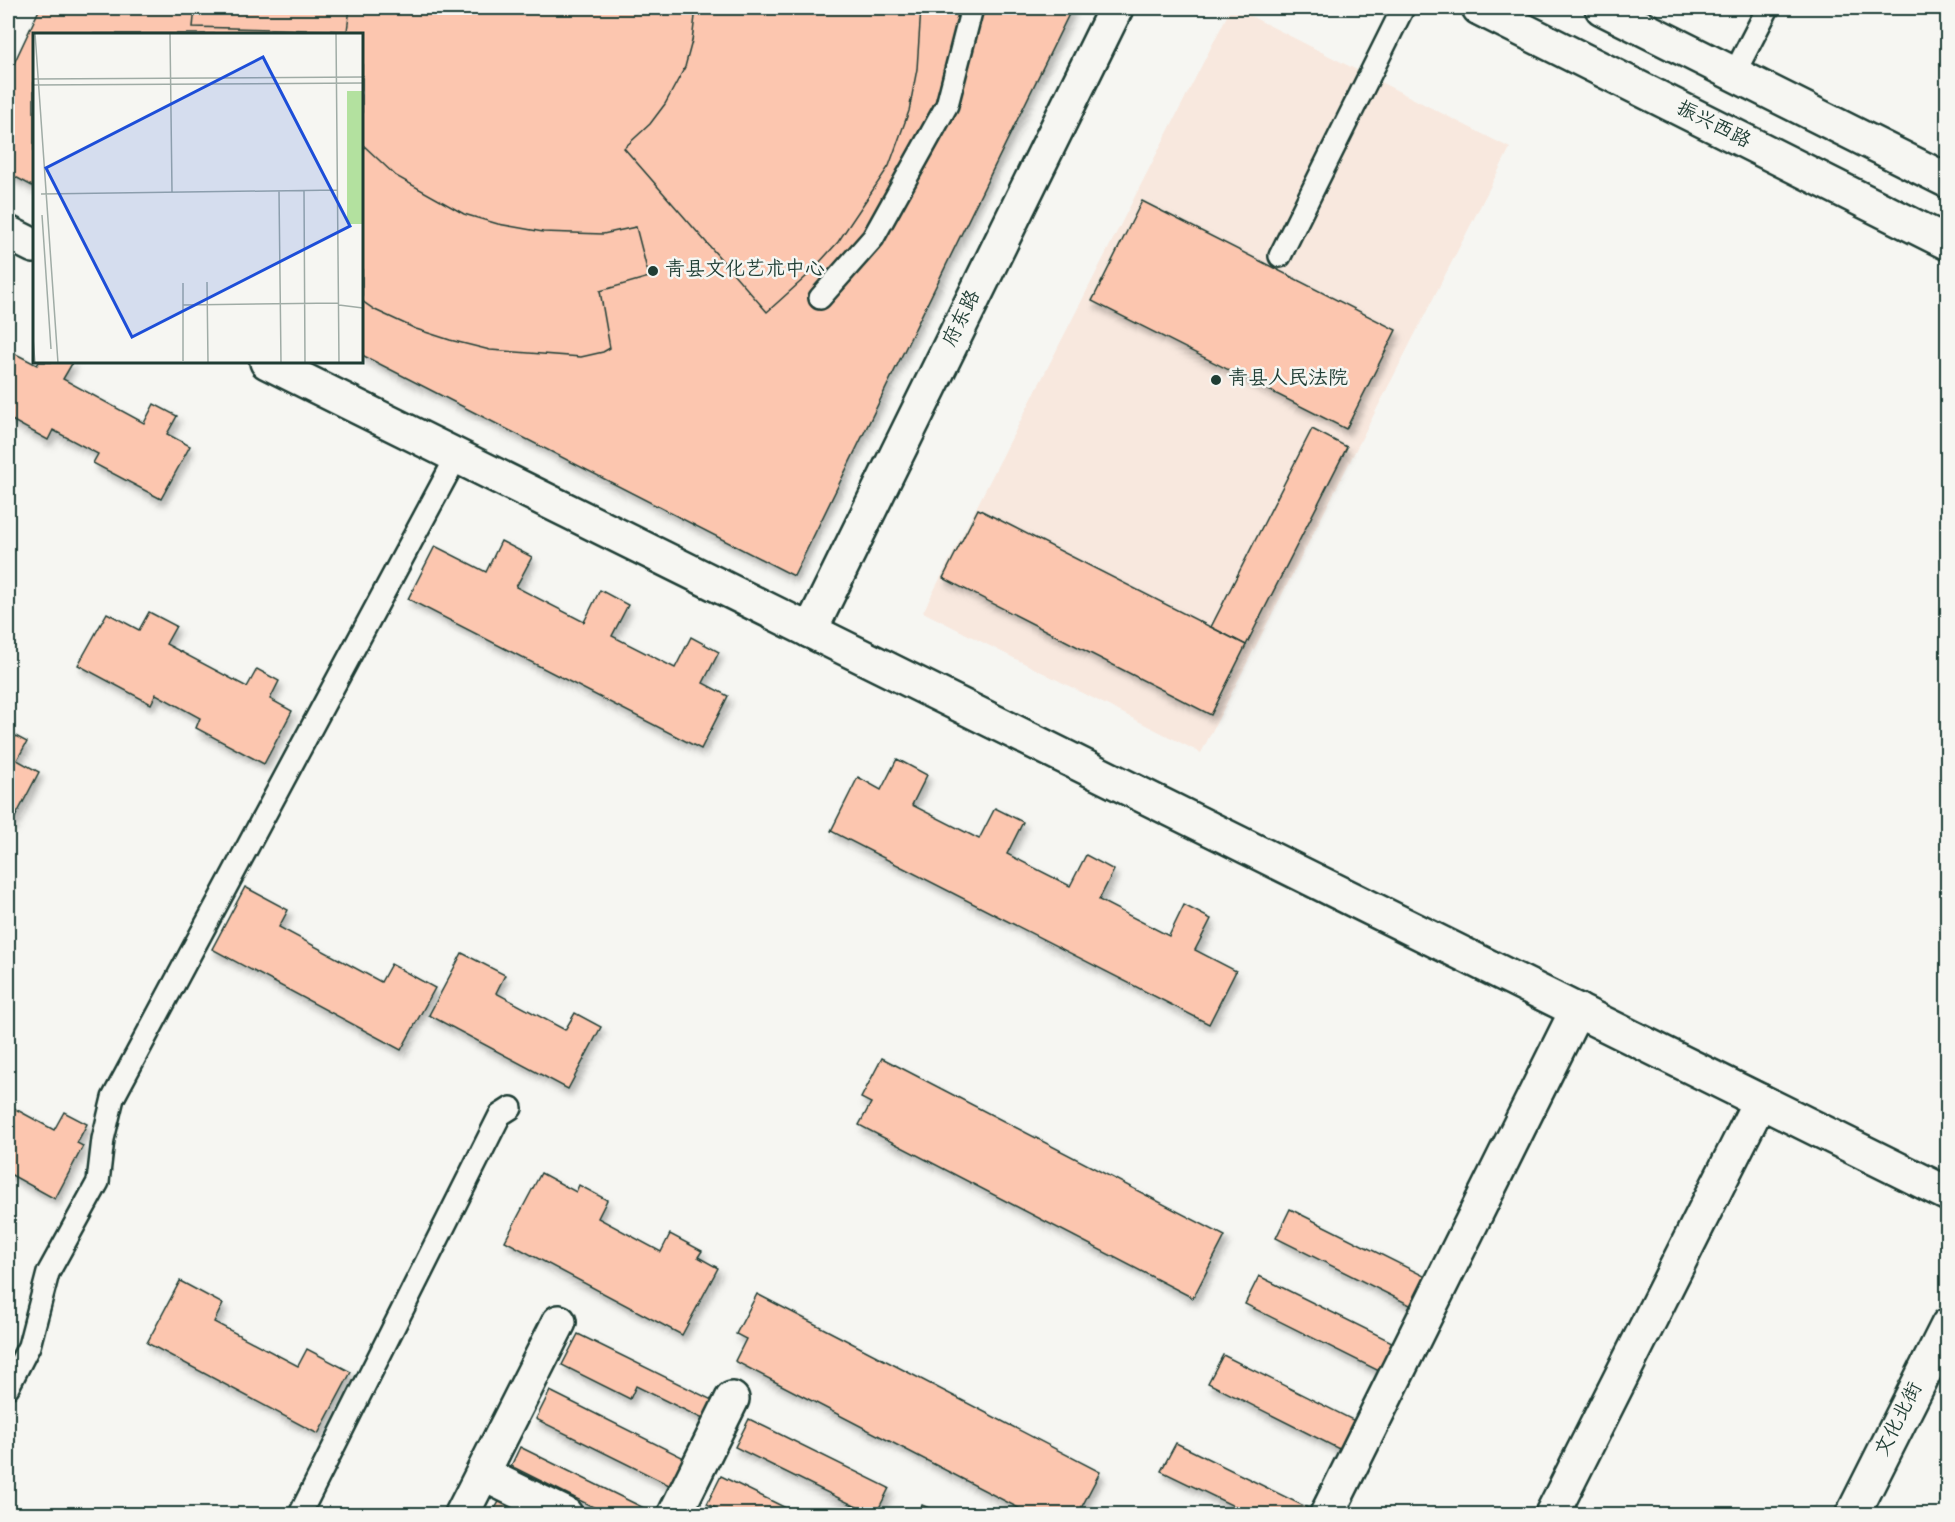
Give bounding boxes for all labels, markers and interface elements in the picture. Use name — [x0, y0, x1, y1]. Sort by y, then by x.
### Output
inset map — [33, 33, 363, 363]
street label: 振兴西路 — [1671, 95, 1756, 157]
place label: 青县文化艺术中心 — [665, 257, 825, 285]
marker: 青县文化艺术中心 — [646, 264, 660, 278]
street label: 府东路 — [937, 285, 989, 352]
place label: 青县人民法院 — [1228, 366, 1348, 394]
marker: 青县人民法院 — [1209, 373, 1223, 387]
street label: 文化北街 — [1869, 1378, 1931, 1462]

